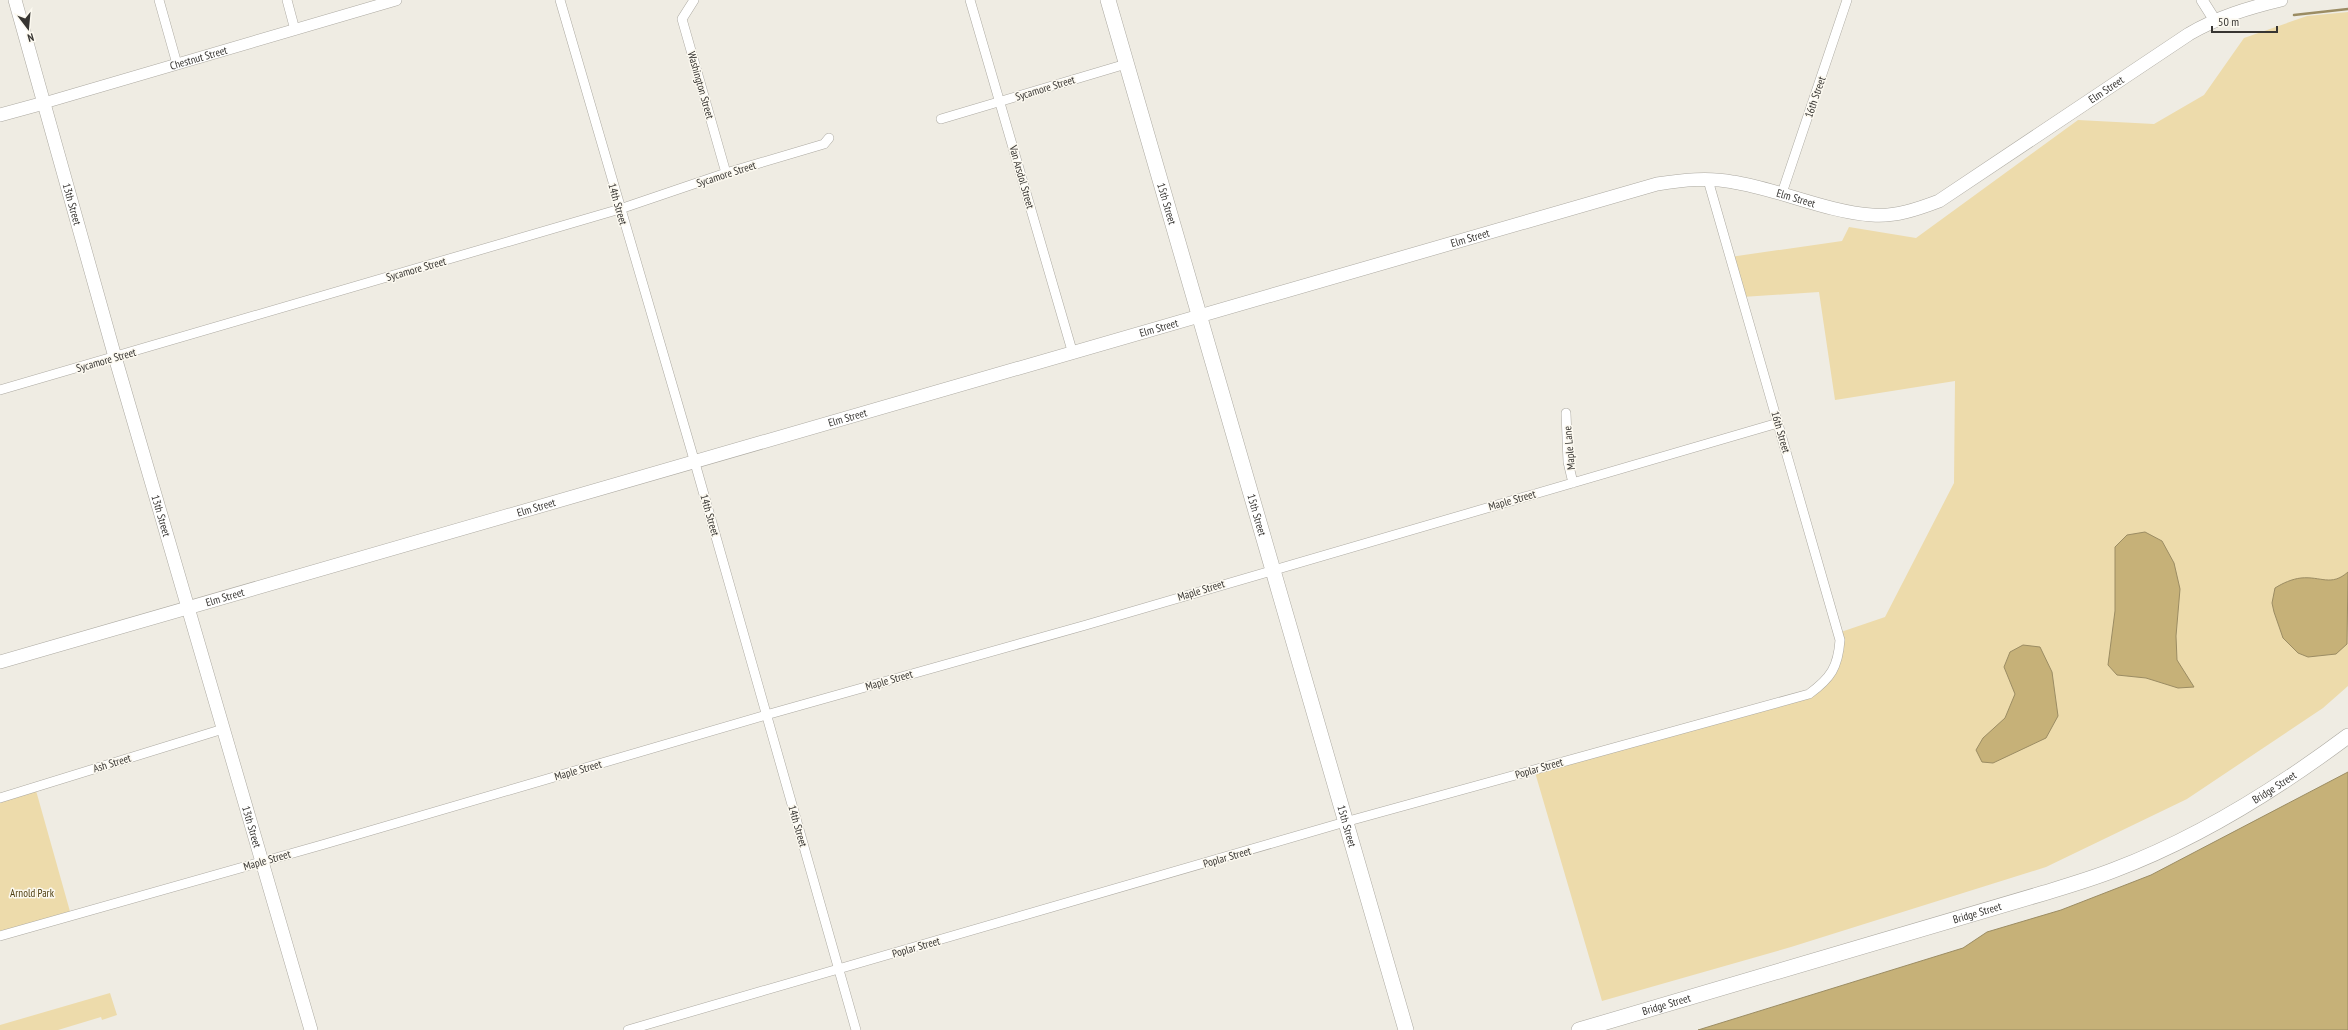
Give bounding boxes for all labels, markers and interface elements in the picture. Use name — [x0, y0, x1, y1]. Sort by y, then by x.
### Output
north arrow — [8, 8, 48, 48]
scale bar — [2212, 8, 2277, 34]
text: 50 m — [2218, 14, 2239, 29]
text: N — [26, 30, 36, 45]
street label: Chestnut Street — [168, 43, 229, 73]
street label: Washington Street — [685, 50, 717, 120]
street label: Sycamore Street — [1013, 72, 1077, 104]
street label: Elm Street — [2086, 73, 2126, 106]
street label: 16th Street — [1801, 74, 1829, 120]
street label: Van Arsdol Street — [1006, 143, 1038, 210]
street label: Sycamore Street — [694, 158, 758, 190]
street label: 14th Street — [605, 181, 631, 227]
street label: 15th Street — [1154, 181, 1180, 226]
street label: 13th Street — [60, 182, 85, 227]
street label: Elm Street — [1775, 186, 1817, 210]
street label: Elm Street — [1449, 226, 1491, 250]
street label: Sycamore Street — [384, 254, 448, 284]
street label: Elm Street — [1138, 316, 1180, 340]
street label: Sycamore Street — [74, 345, 138, 375]
street label: Elm Street — [826, 405, 868, 430]
street label: 16th Street — [1768, 409, 1794, 455]
street label: Maple Lane — [1560, 425, 1578, 470]
street label: Maple Street — [1487, 487, 1537, 513]
street label: 14th Street — [697, 492, 723, 538]
street label: 15th Street — [1244, 492, 1270, 537]
street label: 13th Street — [148, 493, 174, 538]
street label: Elm Street — [515, 495, 557, 520]
street label: Maple Street — [1176, 576, 1226, 604]
street label: Elm Street — [204, 585, 246, 609]
street label: Maple Street — [864, 667, 914, 693]
street label: Ash Street — [91, 751, 133, 775]
street label: Poplar Street — [1513, 754, 1565, 782]
street label: Maple Street — [553, 757, 603, 783]
street label: Bridge Street — [2249, 768, 2299, 807]
street label: 14th Street — [785, 803, 811, 849]
street label: 13th Street — [239, 804, 265, 849]
street label: 15th Street — [1334, 804, 1360, 849]
street label: Poplar Street — [1201, 843, 1253, 871]
street label: Maple Street — [242, 847, 292, 873]
park label: Arnold Park — [10, 886, 55, 900]
street label: Bridge Street — [1951, 899, 2003, 926]
street label: Poplar Street — [890, 933, 942, 961]
street label: Bridge Street — [1640, 991, 1692, 1018]

